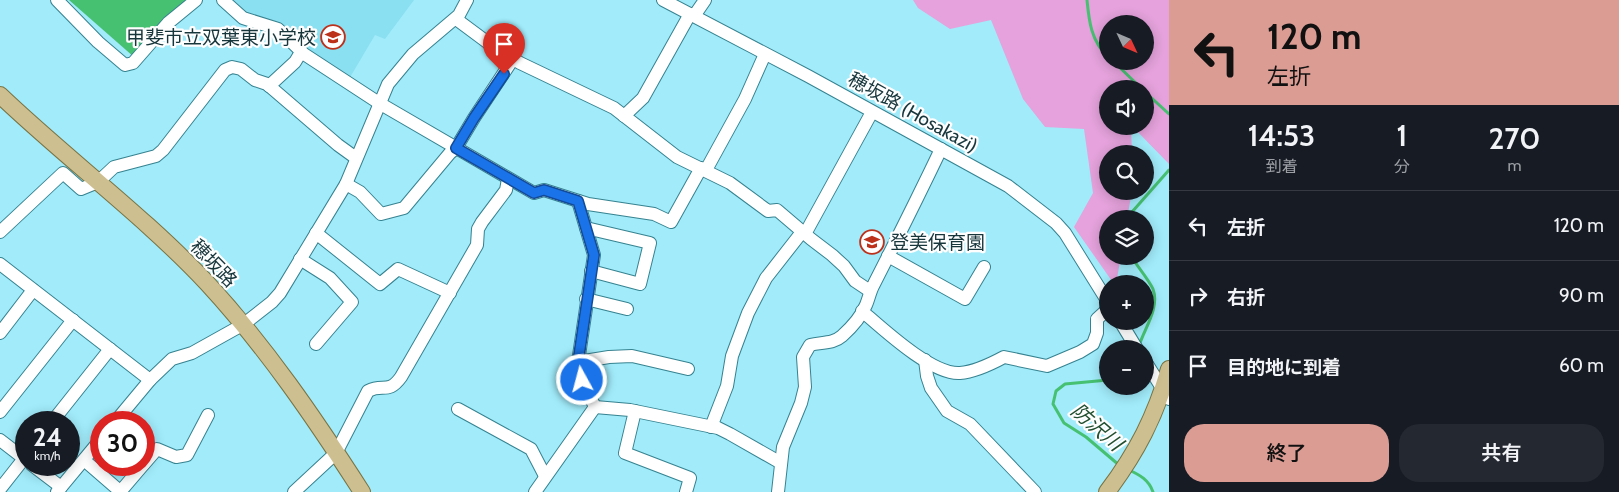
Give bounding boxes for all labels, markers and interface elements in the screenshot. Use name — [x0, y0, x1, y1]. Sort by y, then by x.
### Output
north arrow — [1099, 15, 1154, 70]
map controls — [1099, 15, 1154, 395]
text: 120 m — [1267, 15, 1361, 58]
icon: left — [1184, 20, 1249, 85]
pin — [483, 23, 525, 74]
school or university icon: 甲斐市立双葉東小学校 — [320, 24, 346, 50]
place label: 甲斐市立双葉東小学校 — [126, 26, 316, 49]
icon: arrive — [490, 30, 518, 58]
text: 左折 — [1267, 63, 1311, 90]
street label: 穂坂路 (Hosakazi) — [844, 67, 981, 157]
button: sound — [1099, 80, 1154, 135]
text: 14:53 — [1248, 117, 1315, 154]
text: 1 — [1397, 117, 1407, 154]
text: 270 — [1489, 120, 1540, 157]
button: search — [1099, 145, 1154, 200]
text: m — [1507, 156, 1521, 175]
text: 到着 — [1265, 157, 1297, 176]
text: 分 — [1394, 157, 1410, 176]
button: layers — [1099, 210, 1154, 265]
icon: left — [1184, 212, 1212, 240]
text: 120 m — [1554, 214, 1604, 237]
text: 左折 — [1227, 216, 1265, 239]
school or university icon: 登美保育園 — [859, 229, 885, 255]
place label: 登美保育園 — [890, 231, 985, 254]
street label: 穂坂路 — [186, 235, 242, 292]
button: + — [1099, 275, 1154, 330]
icon: right — [1184, 282, 1212, 310]
text: 90 m — [1559, 284, 1604, 307]
text: 右折 — [1227, 286, 1265, 309]
button: − — [1099, 340, 1154, 395]
icon: arrive — [1184, 352, 1212, 380]
position arrow — [555, 353, 607, 405]
text: 60 m — [1559, 354, 1604, 377]
text: 目的地に到着 — [1227, 356, 1341, 379]
water label: 防沢川 — [1066, 398, 1129, 457]
speed limit sign: 30 — [90, 411, 155, 476]
text: 24 — [33, 422, 62, 452]
button: 終了 — [1184, 424, 1389, 482]
button: 共有 — [1399, 424, 1604, 482]
text: km/h — [34, 448, 61, 463]

